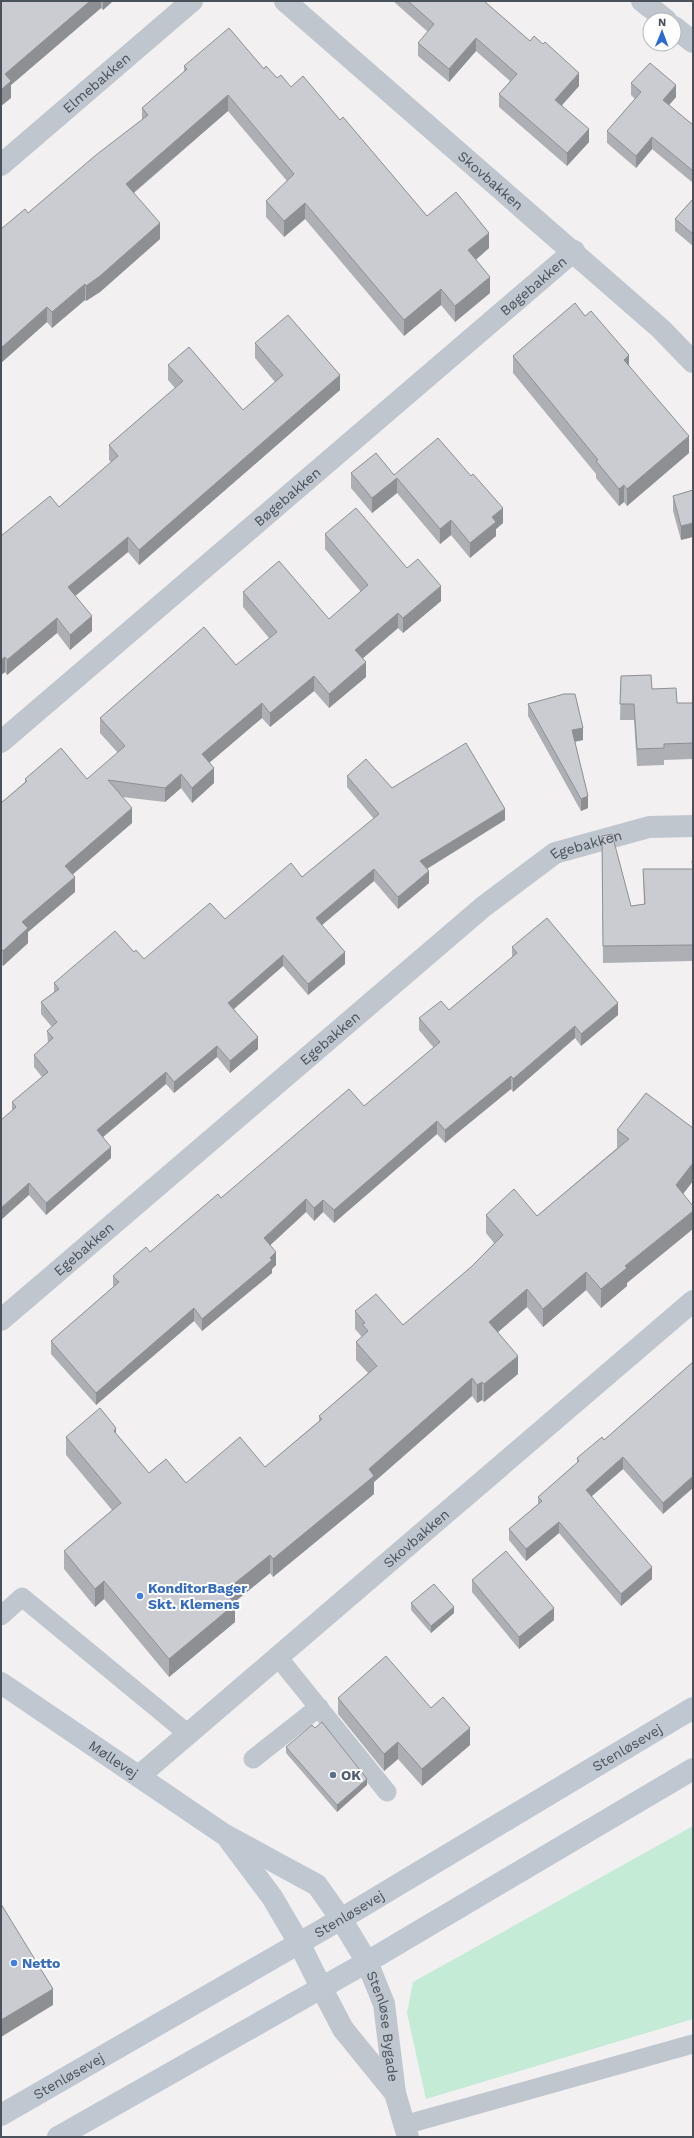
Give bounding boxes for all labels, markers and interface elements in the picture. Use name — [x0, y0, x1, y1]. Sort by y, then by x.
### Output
north arrow — [642, 12, 682, 52]
text: N — [658, 16, 666, 29]
street label: Elmebakken — [60, 50, 134, 116]
street label: Skovbakken — [455, 148, 527, 213]
street label: Bøgebakken — [497, 253, 570, 319]
street label: Bøgebakken — [251, 464, 324, 530]
street label: Egebakken — [547, 827, 624, 862]
street label: Egebakken — [297, 1008, 363, 1068]
street label: Egebakken — [51, 1219, 117, 1279]
street label: Skovbakken — [380, 1506, 452, 1571]
place label: KonditorBager Skt. Klemens — [148, 1580, 247, 1612]
marker: KonditorBager Skt. Klemens — [135, 1591, 145, 1601]
street label: Stenløsevej — [589, 1720, 665, 1775]
street label: Møllevej — [86, 1737, 141, 1782]
place label: OK — [341, 1767, 361, 1783]
marker: OK — [328, 1770, 338, 1780]
street label: Stenløsevej — [311, 1887, 387, 1941]
place label: Netto — [22, 1955, 60, 1971]
marker: Netto — [9, 1958, 19, 1968]
street label: Stenløse Bygade — [363, 1969, 402, 2083]
street label: Stenløsevej — [30, 2049, 107, 2103]

